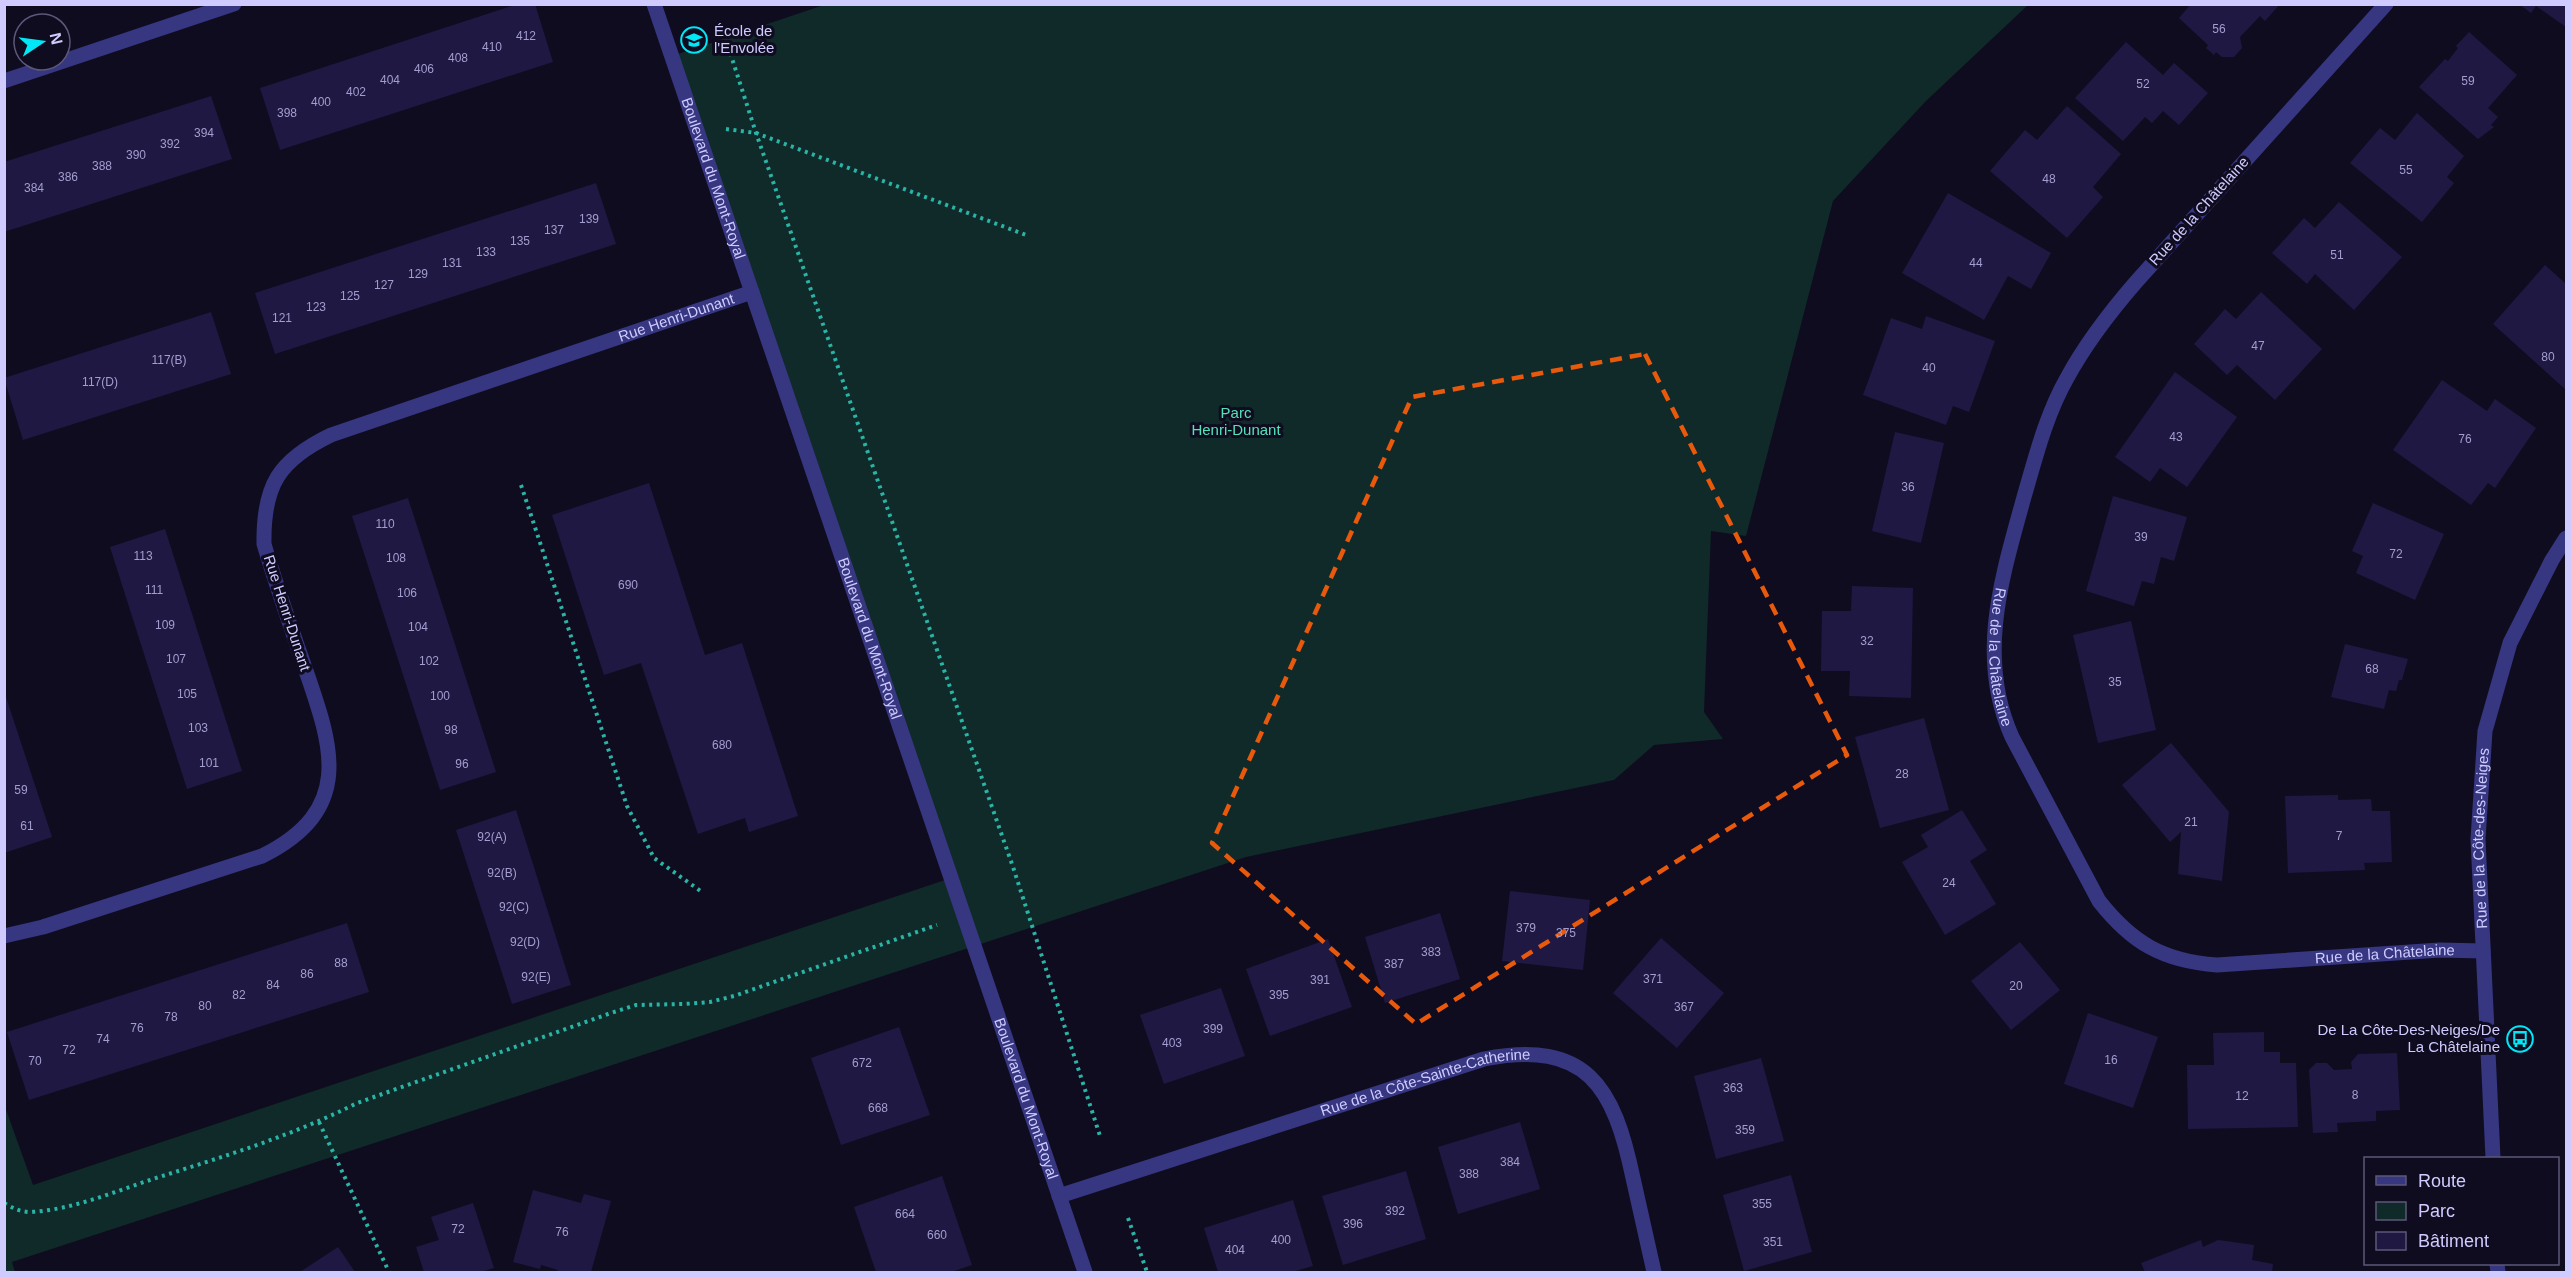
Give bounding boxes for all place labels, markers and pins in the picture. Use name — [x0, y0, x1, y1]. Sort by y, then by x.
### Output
place label: École de l'Envolée — [714, 22, 774, 56]
school or university icon: École de l'Envolée — [679, 25, 709, 55]
place label: De La Côte-Des-Neiges/De La Châtelaine — [2317, 1021, 2500, 1055]
bus stop icon: De La Côte-Des-Neiges/De La Châtelaine — [2505, 1024, 2535, 1054]

